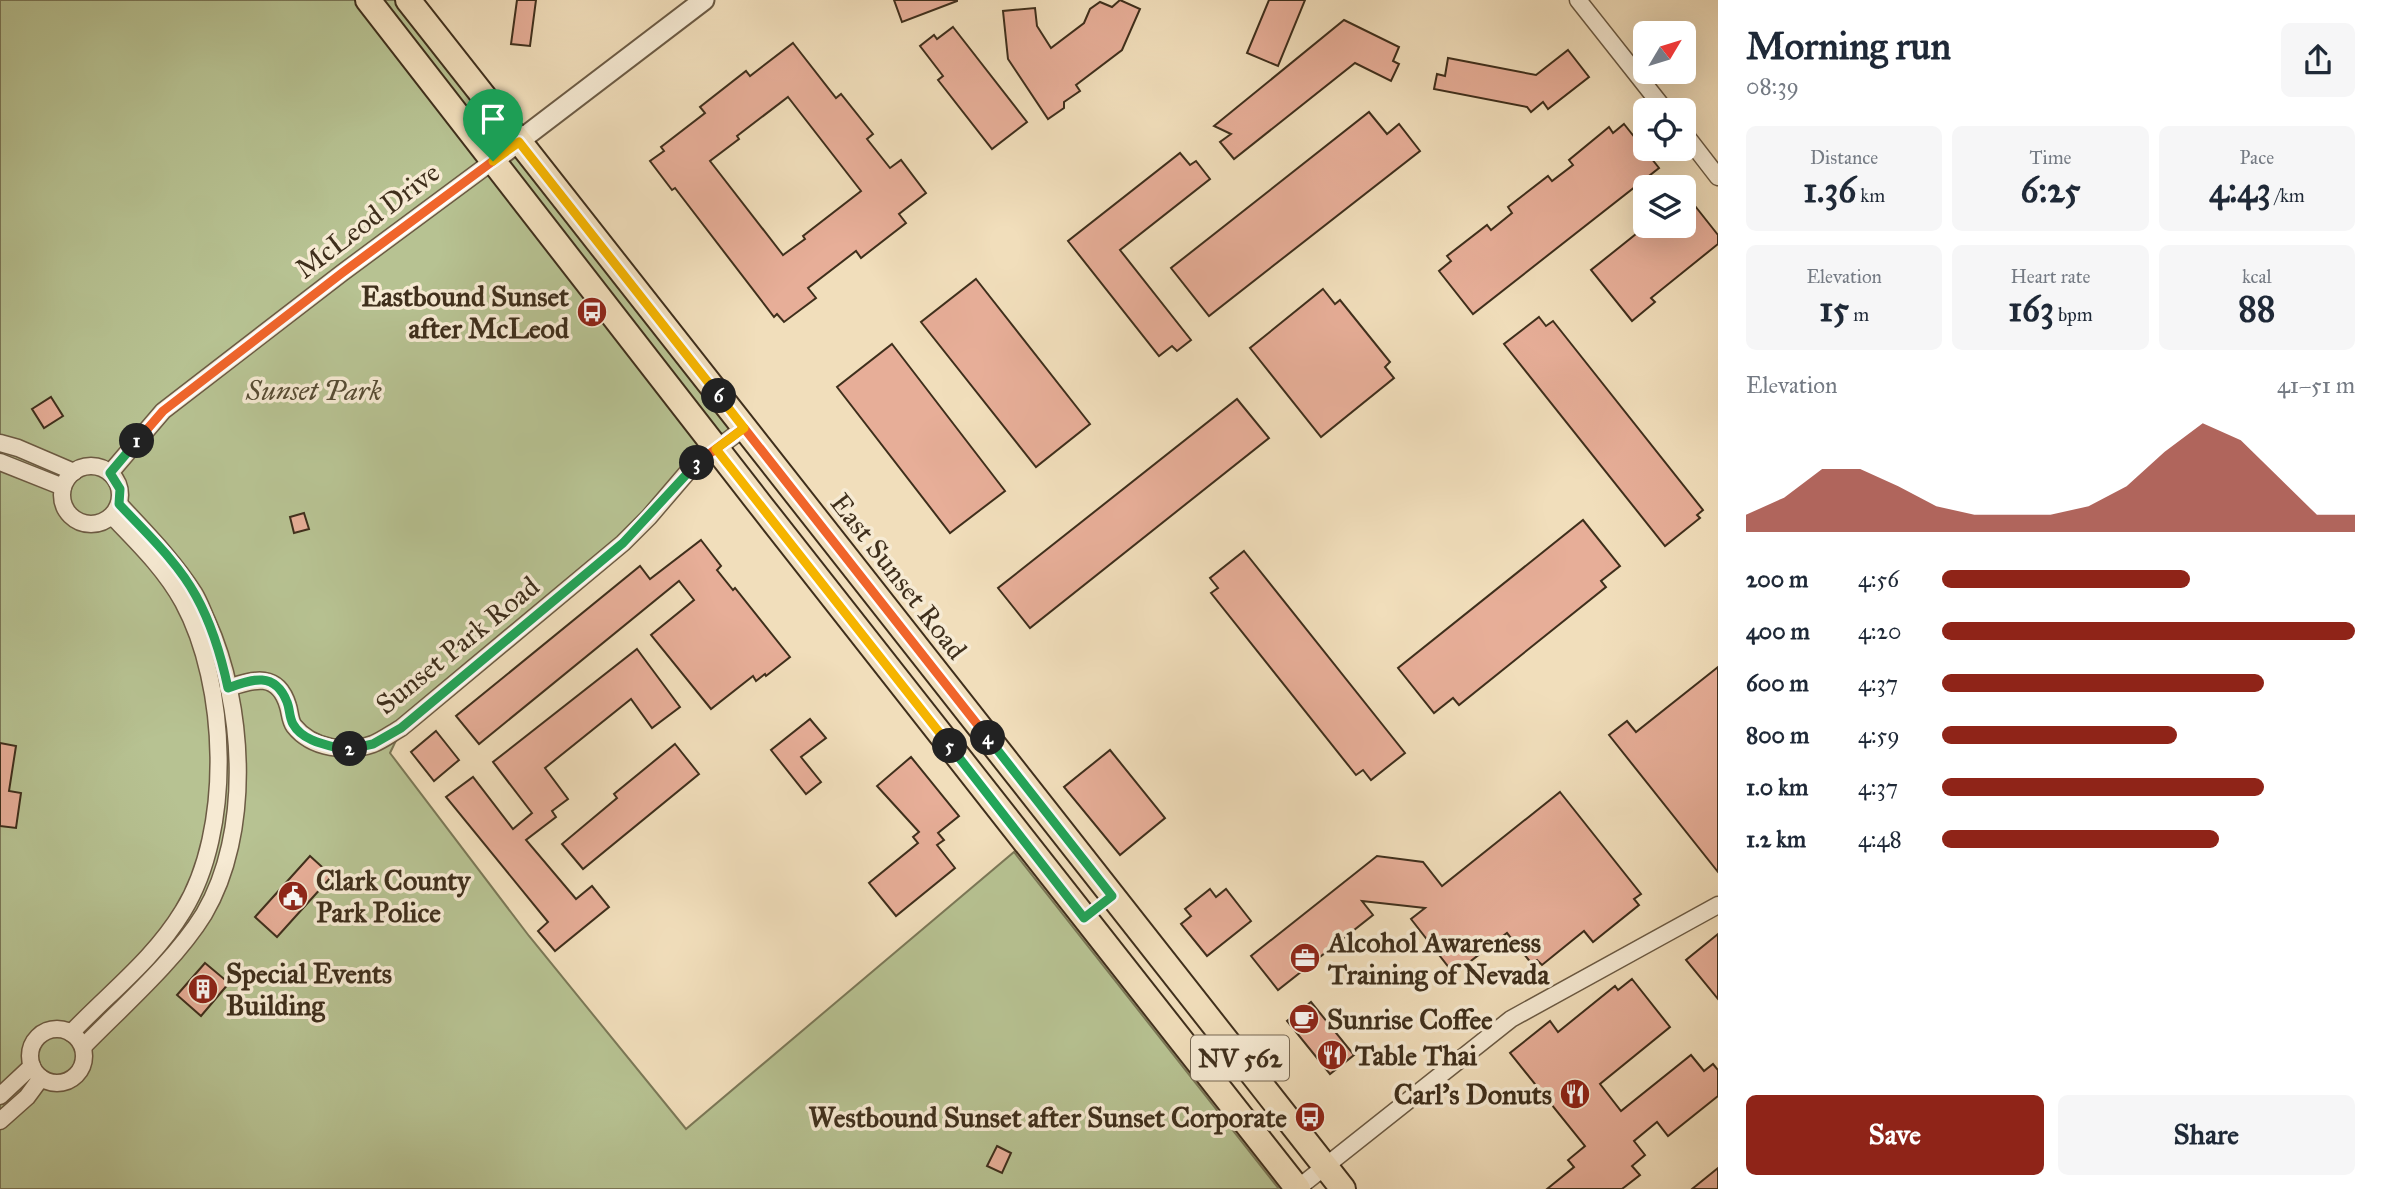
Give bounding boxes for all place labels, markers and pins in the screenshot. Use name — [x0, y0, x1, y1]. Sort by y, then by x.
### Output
pin — [463, 89, 523, 161]
place label: Eastbound Sunset after McLeod — [361, 279, 570, 346]
bus stop icon: Eastbound Sunset after McLeod — [575, 295, 609, 329]
pin: 6 — [702, 378, 736, 414]
pin: 1 — [120, 424, 154, 458]
pin: 3 — [680, 446, 714, 480]
pin: 4 — [970, 720, 1006, 756]
pin: 5 — [932, 728, 968, 764]
pin: 2 — [332, 732, 368, 766]
place label: Clark County Park Police — [316, 863, 471, 930]
public building icon: Clark County Park Police — [276, 879, 310, 913]
place label: Alcohol Awareness Training of Nevada — [1326, 925, 1550, 992]
office icon: Alcohol Awareness Training of Nevada — [1288, 941, 1322, 975]
place label: Special Events Building — [226, 956, 392, 1023]
building icon: Special Events Building — [186, 972, 220, 1006]
cafe icon: Sunrise Coffee — [1287, 1002, 1321, 1036]
place label: Sunrise Coffee — [1327, 1002, 1493, 1037]
restaurant icon: Table Thai — [1315, 1038, 1349, 1072]
place label: Table Thai — [1355, 1038, 1478, 1073]
place label: Carl's Donuts — [1394, 1077, 1552, 1112]
restaurant icon: Carl's Donuts — [1558, 1077, 1592, 1111]
place label: Westbound Sunset after Sunset Corporate — [808, 1100, 1287, 1135]
bus stop icon: Westbound Sunset after Sunset Corporate — [1293, 1100, 1327, 1134]

